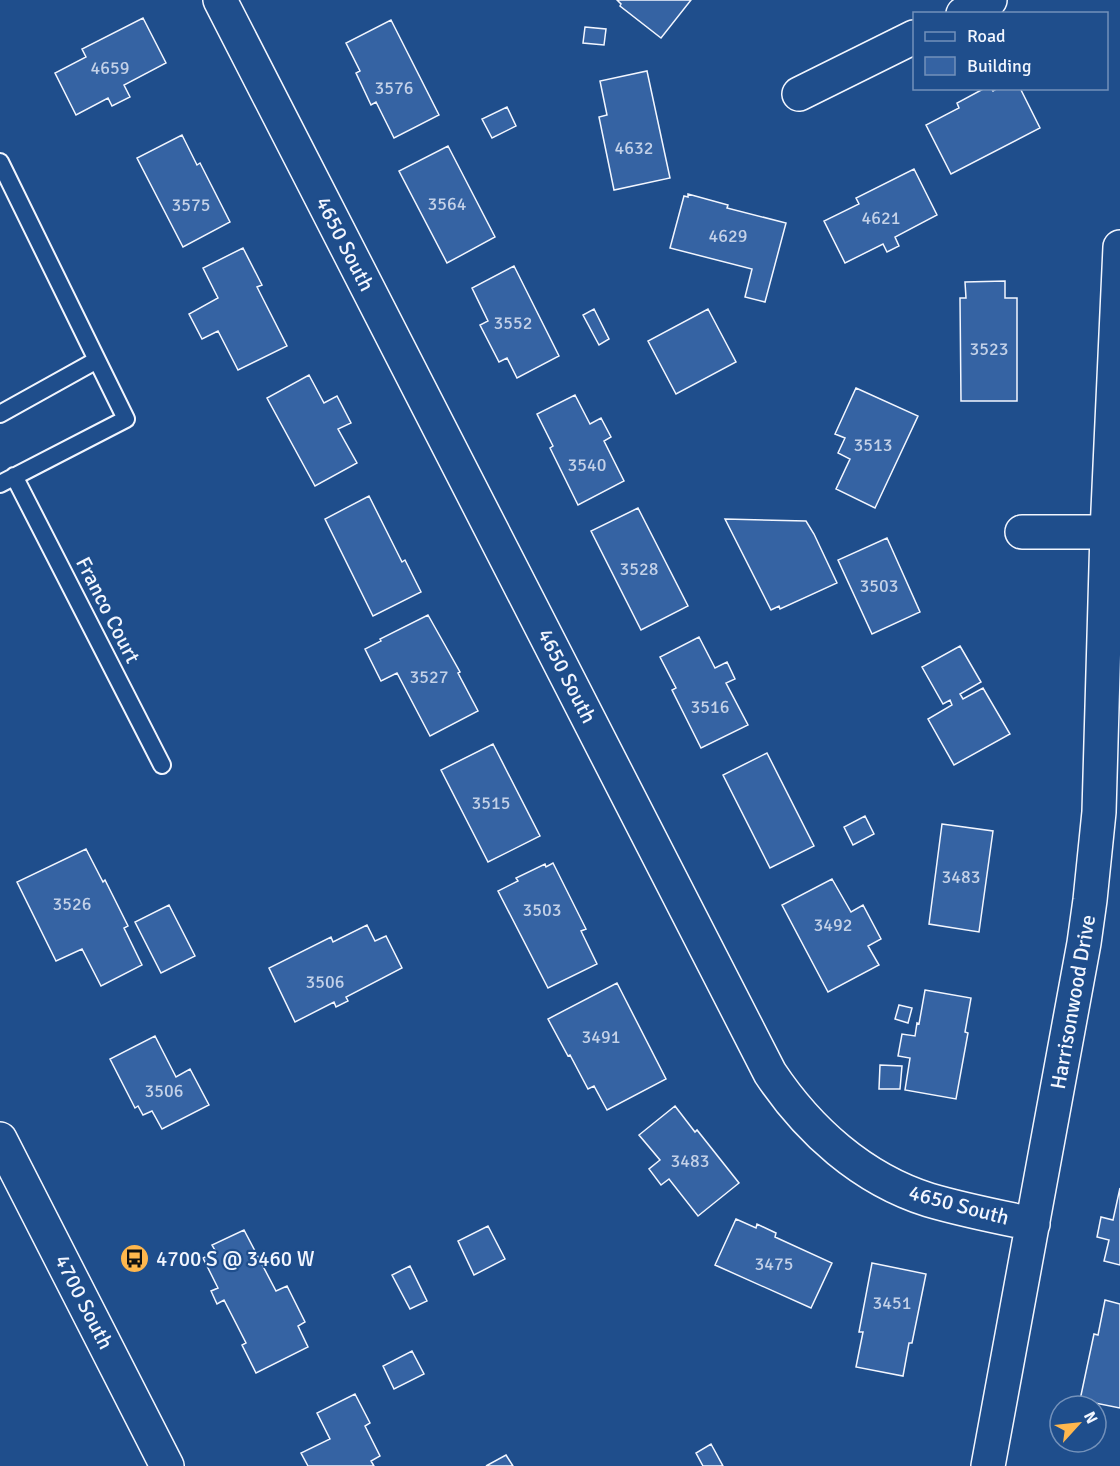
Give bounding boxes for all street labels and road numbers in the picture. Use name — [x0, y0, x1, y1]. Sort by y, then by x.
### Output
street label: 4650 South — [310, 192, 380, 296]
street label: Franco Court — [70, 552, 146, 668]
street label: 4650 South — [532, 624, 602, 728]
street label: Harrisonwood Drive — [1045, 913, 1101, 1091]
street label: 4650 South — [906, 1179, 1012, 1231]
street label: 4700 South — [49, 1250, 119, 1354]

